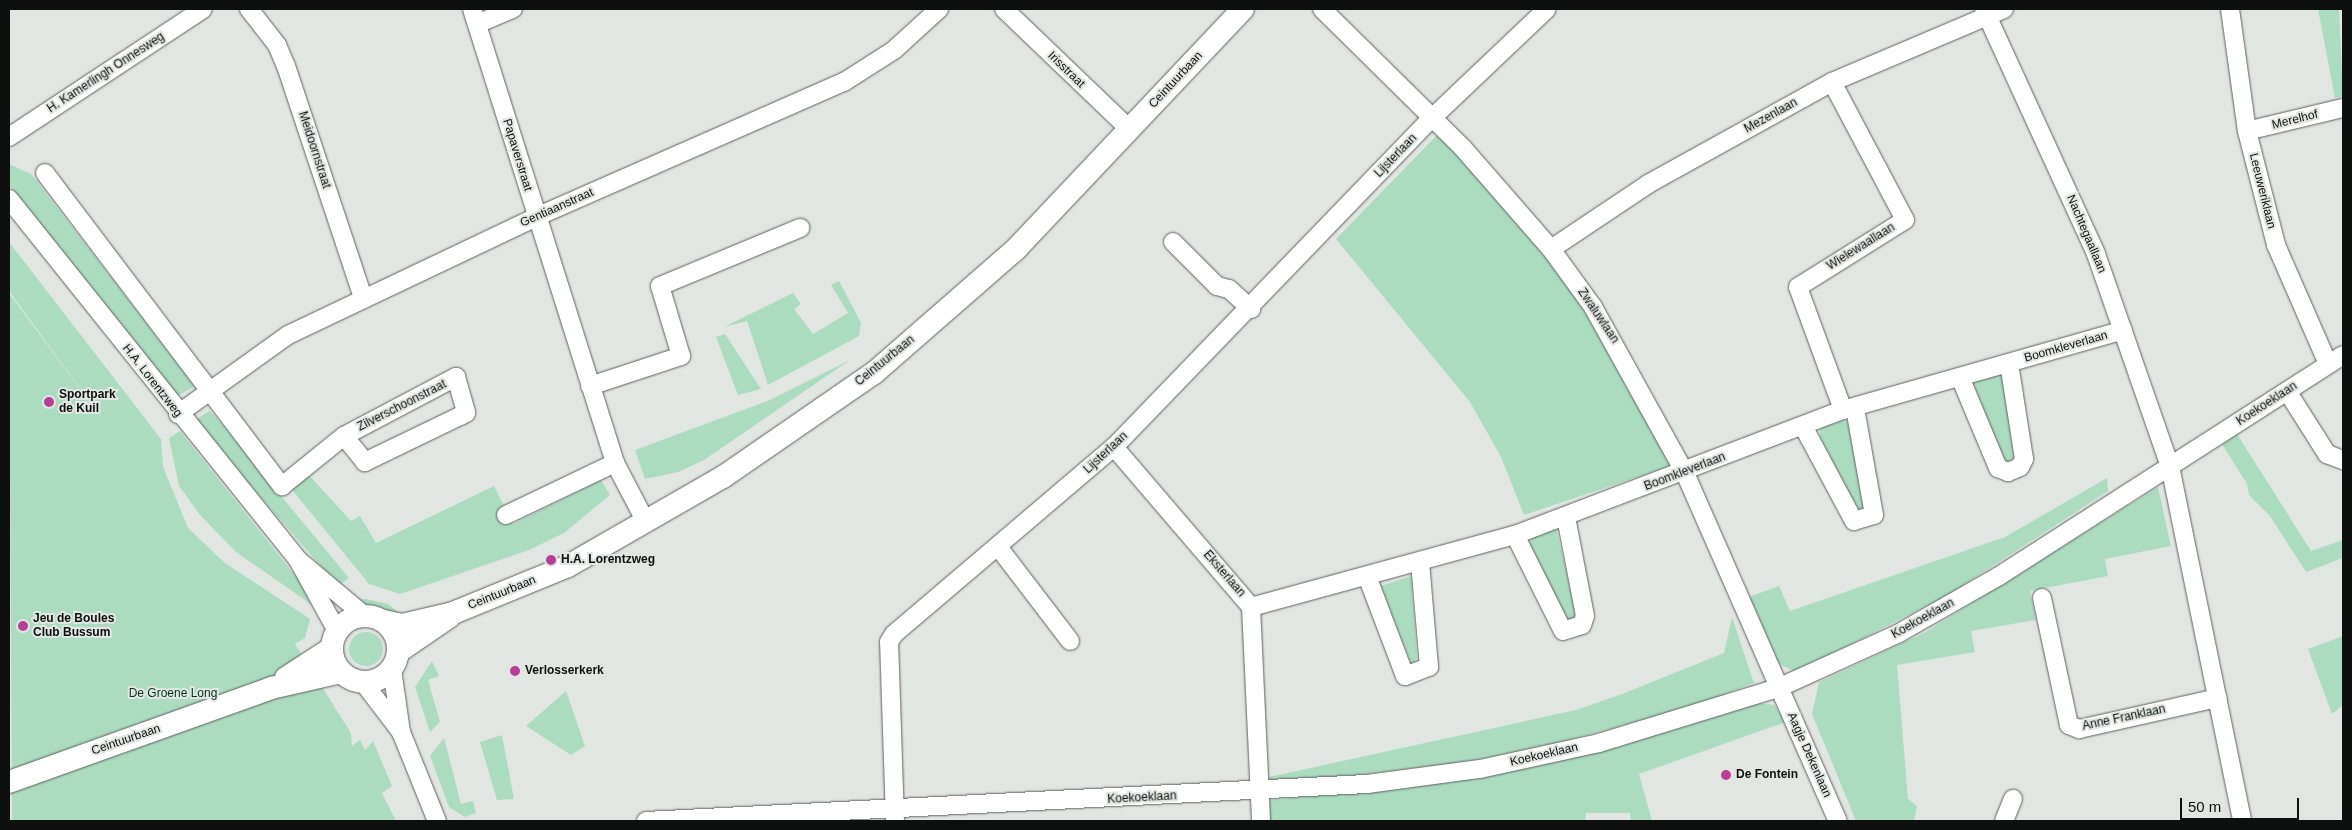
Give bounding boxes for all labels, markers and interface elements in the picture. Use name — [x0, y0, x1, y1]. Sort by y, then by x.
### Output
street label: H. Kamerlingh Onnesweg — [45, 30, 167, 116]
street label: Irisstraat — [1044, 49, 1088, 91]
street label: Ceintuurbaan — [1146, 49, 1206, 111]
street label: Mezenlaan — [1742, 95, 1800, 137]
street label: Merelhof — [2271, 107, 2319, 133]
street label: Meidoornstraat — [295, 110, 333, 190]
street label: Papaverstraat — [499, 117, 535, 193]
street label: Lijsterlaan — [1372, 131, 1420, 181]
street label: Leeuweriklaan — [2246, 152, 2278, 230]
street label: Gentiaanstraat — [518, 185, 596, 231]
street label: Nachtegaallaan — [2063, 193, 2109, 275]
street label: Wielewaallaan — [1824, 220, 1898, 274]
street label: Zwaluwlaan — [1574, 286, 1622, 346]
street label: Boomkleverlaan — [2023, 328, 2109, 366]
street label: Ceintuurbaan — [852, 333, 918, 389]
street label: H.A. Lorentzweg — [119, 342, 185, 420]
street label: Zilverschoonstraat — [355, 377, 449, 435]
street label: Koekoeklaan — [2234, 379, 2300, 429]
place label: Sportpark de Kuil — [59, 388, 116, 416]
marker: Sportpark de Kuil — [43, 396, 55, 408]
street label: Lijsterlaan — [1081, 429, 1131, 477]
street label: Boomkleverlaan — [1642, 450, 1728, 494]
street label: Eksterlaan — [1200, 548, 1248, 600]
place label: H.A. Lorentzweg — [561, 553, 655, 567]
marker: H.A. Lorentzweg — [545, 554, 557, 566]
street label: Ceintuurbaan — [466, 573, 538, 613]
street label: Koekoeklaan — [1889, 596, 1957, 642]
place label: Jeu de Boules Club Bussum — [33, 612, 114, 640]
marker: Jeu de Boules Club Bussum — [17, 620, 29, 632]
place label: Verlosserkerk — [525, 664, 604, 678]
marker: Verlosserkerk — [509, 665, 521, 677]
park label: De Groene Long — [129, 687, 217, 701]
street label: Anne Franklaan — [2081, 702, 2167, 734]
street label: Aagje Dekenlaan — [1784, 710, 1834, 800]
street label: Ceintuurbaan — [90, 721, 162, 759]
street label: Koekoeklaan — [1509, 740, 1579, 770]
place label: De Fontein — [1736, 768, 1798, 782]
marker: De Fontein — [1720, 769, 1732, 781]
scale bar — [2182, 788, 2301, 820]
street label: Koekoeklaan — [1107, 789, 1177, 807]
text: 50 m — [2188, 798, 2221, 815]

